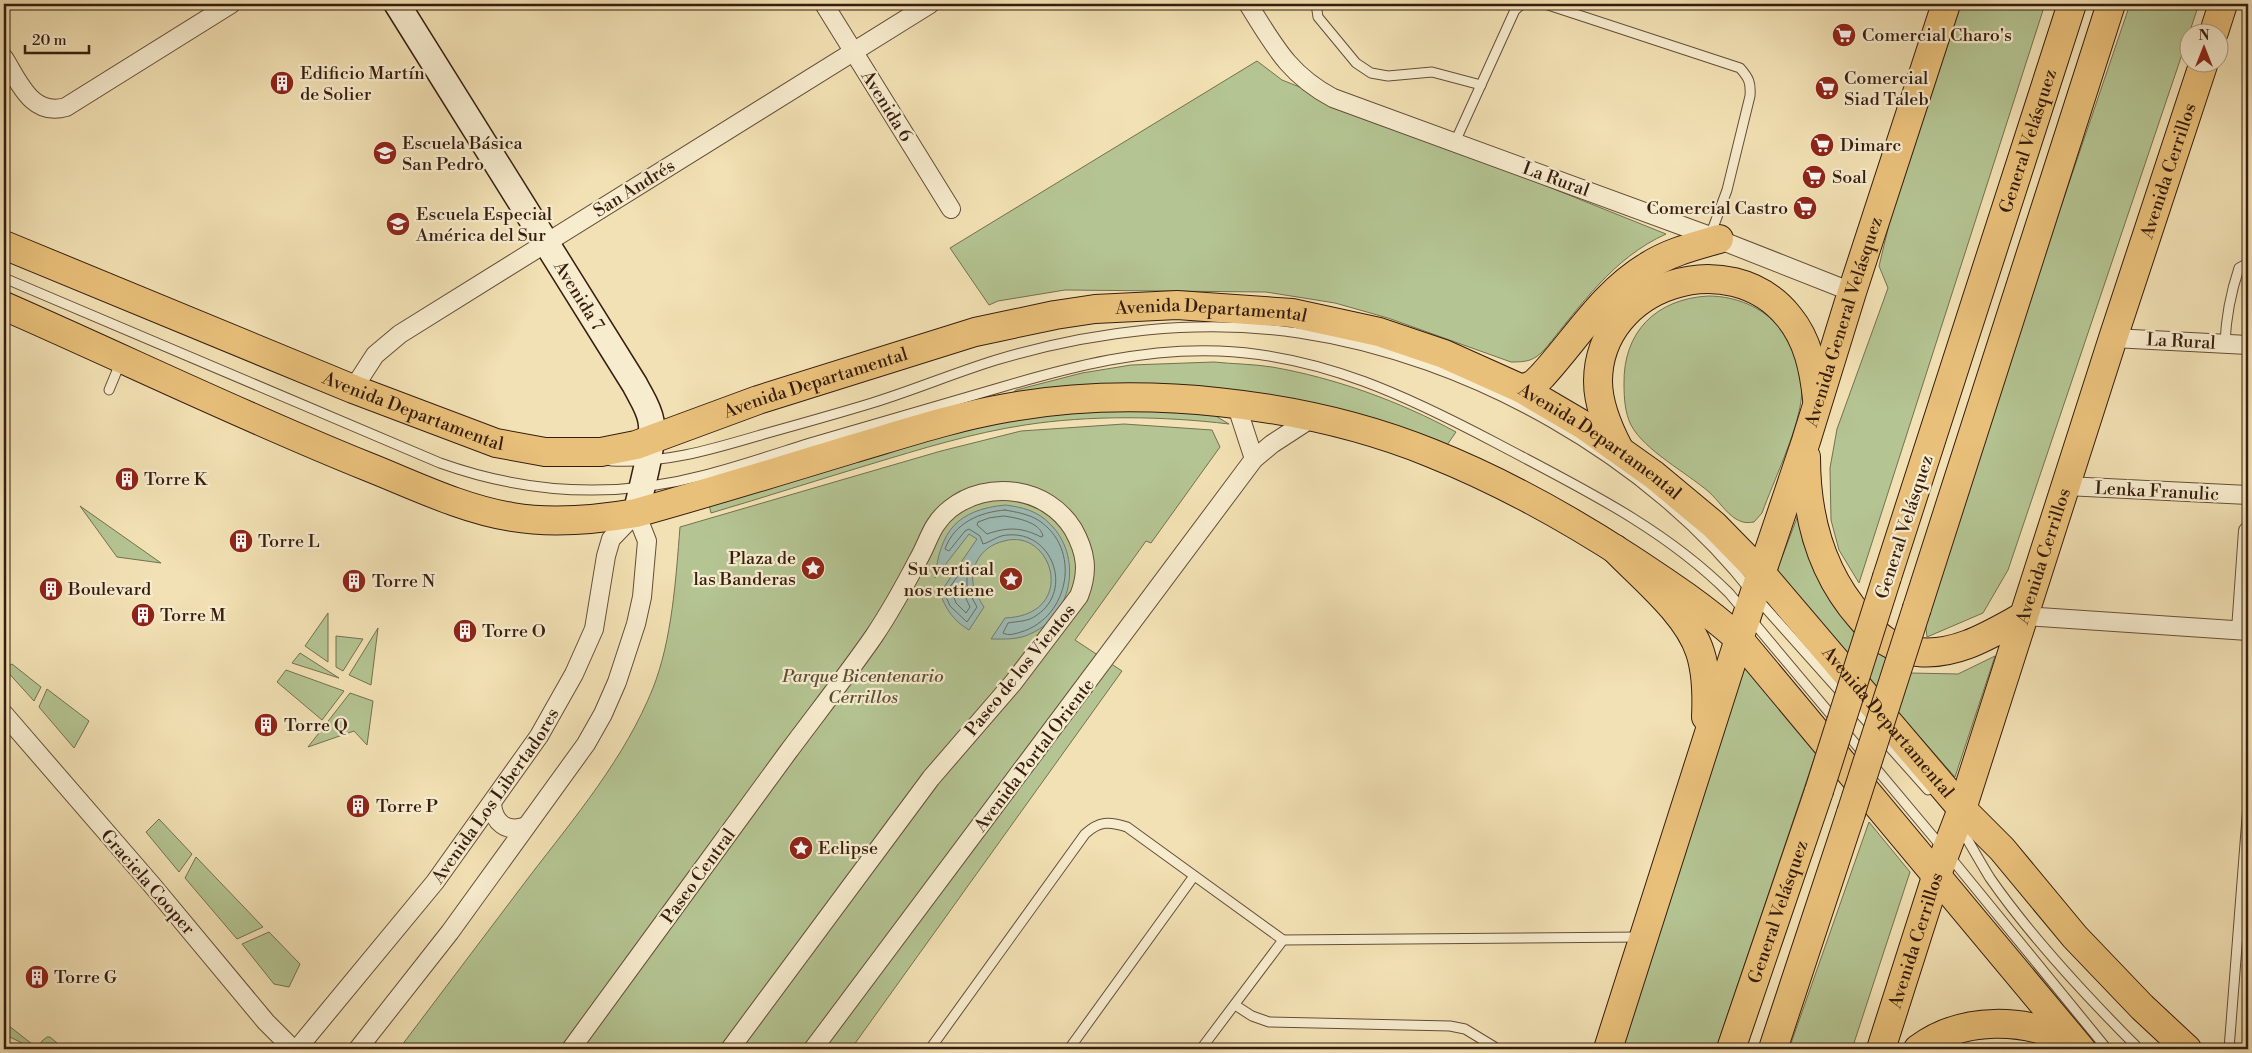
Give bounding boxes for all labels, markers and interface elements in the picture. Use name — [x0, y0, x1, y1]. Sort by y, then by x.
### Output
scale bar — [25, 22, 89, 54]
supermarket icon: Comercial Charo's — [1831, 22, 1857, 48]
north arrow — [2180, 22, 2230, 72]
place label: Comercial Charo's — [1862, 24, 2012, 47]
text: N — [2198, 27, 2210, 45]
text: 20 m — [32, 31, 67, 50]
place label: Edificio Martín de Solier — [300, 62, 425, 106]
street label: Avenida 6 — [855, 65, 918, 146]
street label: General Velásquez — [1994, 66, 2062, 216]
place label: Comercial Siad Taleb — [1844, 67, 1929, 111]
building icon: Edificio Martín de Solier — [269, 70, 295, 96]
supermarket icon: Comercial Siad Taleb — [1814, 75, 1840, 101]
street label: Avenida Cerrillos — [2135, 100, 2202, 243]
place label: Escuela Básica San Pedro — [402, 132, 524, 176]
supermarket icon: Dimarc — [1809, 132, 1835, 158]
place label: Dimarc — [1840, 134, 1901, 157]
school or university icon: Escuela Básica San Pedro — [372, 140, 398, 166]
street label: San Andrés — [589, 154, 679, 222]
street label: La Rural — [1519, 157, 1593, 202]
supermarket icon: Soal — [1801, 164, 1827, 190]
place label: Soal — [1832, 166, 1868, 189]
supermarket icon: Comercial Castro — [1792, 195, 1818, 221]
place label: Comercial Castro — [1646, 197, 1788, 220]
place label: Escuela Especial América del Sur — [415, 203, 553, 247]
school or university icon: Escuela Especial América del Sur — [385, 211, 411, 237]
street label: Avenida General Velásquez — [1800, 214, 1888, 431]
street label: Avenida 7 — [548, 256, 609, 335]
street label: Avenida Departamental — [1114, 294, 1310, 328]
street label: La Rural — [2146, 328, 2217, 355]
street label: Avenida Departamental — [719, 343, 911, 424]
street label: Avenida Departamental — [318, 366, 506, 456]
street label: Avenida Departamental — [1513, 378, 1686, 505]
street label: General Velásquez — [1870, 452, 1939, 602]
building icon: Torre K — [114, 466, 140, 492]
place label: Torre K — [144, 468, 209, 491]
street label: Lenka Franulic — [2094, 477, 2220, 506]
street label: Avenida Cerrillos — [2011, 485, 2076, 628]
building icon: Torre L — [228, 528, 254, 554]
place label: Torre L — [258, 530, 320, 553]
place label: Plaza de las Banderas — [693, 547, 796, 591]
place icon: Plaza de las Banderas — [800, 555, 826, 581]
place label: Su vertical nos retiene — [904, 558, 995, 602]
place icon: Su vertical nos retiene — [998, 566, 1024, 592]
building icon: Torre N — [341, 568, 367, 594]
place label: Torre N — [372, 570, 436, 593]
building icon: Boulevard — [38, 576, 64, 602]
place label: Boulevard — [67, 578, 152, 601]
street label: Paseo de los Vientos — [960, 600, 1081, 741]
building icon: Torre M — [130, 602, 156, 628]
place label: Torre M — [160, 604, 226, 627]
building icon: Torre O — [452, 618, 478, 644]
place label: Torre O — [482, 620, 546, 643]
street label: Avenida Departamental — [1816, 641, 1959, 804]
park label: Parque Bicentenario Cerrillos — [781, 665, 944, 709]
street label: Avenida Portal Oriente — [968, 674, 1100, 838]
street label: Avenida Los Libertadores — [426, 704, 565, 889]
building icon: Torre Q — [253, 712, 279, 738]
place label: Torre Q — [284, 714, 348, 737]
building icon: Torre P — [345, 793, 371, 819]
place label: Torre P — [376, 795, 438, 818]
street label: Paseo Central — [656, 824, 741, 928]
street label: Graciela Cooper — [96, 825, 200, 940]
place icon: Eclipse — [788, 835, 814, 861]
place label: Eclipse — [818, 837, 878, 860]
street label: General Velásquez — [1743, 837, 1813, 987]
street label: Avenida Cerrillos — [1883, 869, 1949, 1012]
building icon: Torre G — [24, 964, 50, 990]
place label: Torre G — [54, 966, 118, 989]

